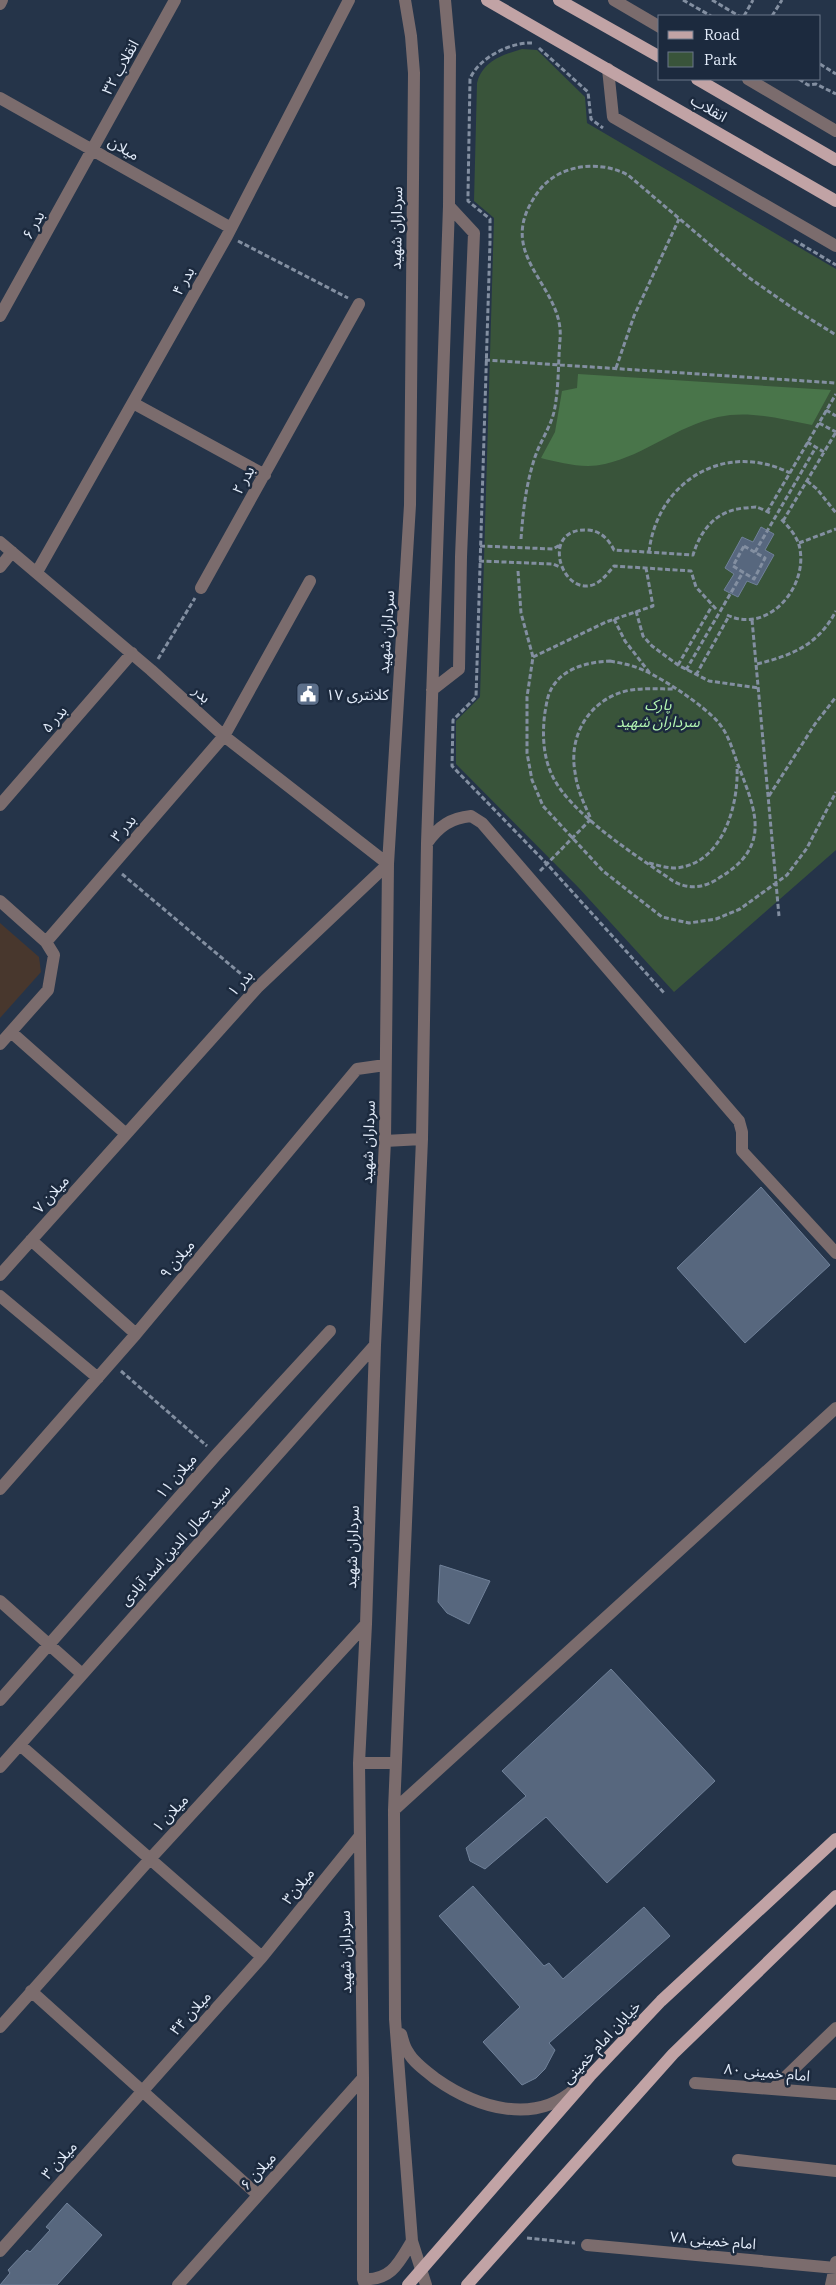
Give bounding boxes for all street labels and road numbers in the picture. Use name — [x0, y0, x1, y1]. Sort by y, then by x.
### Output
street label: انقلاب ۳۲ — [97, 36, 143, 98]
street label: انقلاب — [687, 90, 731, 126]
street label: میلان — [105, 132, 143, 164]
street label: سرداران شهید — [386, 186, 406, 270]
street label: بدر ۶ — [18, 207, 48, 243]
street label: بدر ۴ — [168, 263, 198, 299]
street label: بدر ۲ — [228, 462, 258, 498]
street label: سرداران شهید — [374, 590, 398, 674]
street label: بدر — [188, 680, 215, 707]
street label: بدر ۵ — [37, 702, 71, 736]
street label: بدر ۳ — [106, 811, 140, 845]
street label: بدر ۱ — [223, 966, 257, 1000]
street label: سرداران شهید — [357, 1100, 379, 1184]
street label: میلان ۷ — [29, 1171, 73, 1217]
street label: میلان ۹ — [155, 1236, 199, 1282]
street label: میلان ۱۱ — [151, 1450, 201, 1502]
street label: سید جمال الدین اسد آبادی — [116, 1480, 234, 1609]
street label: سرداران شهید — [341, 1505, 363, 1589]
street label: میلان ۱ — [148, 1790, 192, 1836]
street label: میلان۳ — [278, 1864, 318, 1908]
street label: سرداران شهید — [335, 1910, 355, 1994]
street label: میلان ۴۴ — [165, 1987, 215, 2039]
street label: خیابان امام خمینی — [558, 1996, 646, 2089]
street label: امام خمینی ۸۰ — [723, 2059, 811, 2087]
street label: میلان ۳ — [37, 2137, 81, 2183]
street label: میلان ۶ — [236, 2148, 280, 2194]
street label: امام خمینی ۷۸ — [669, 2227, 757, 2255]

